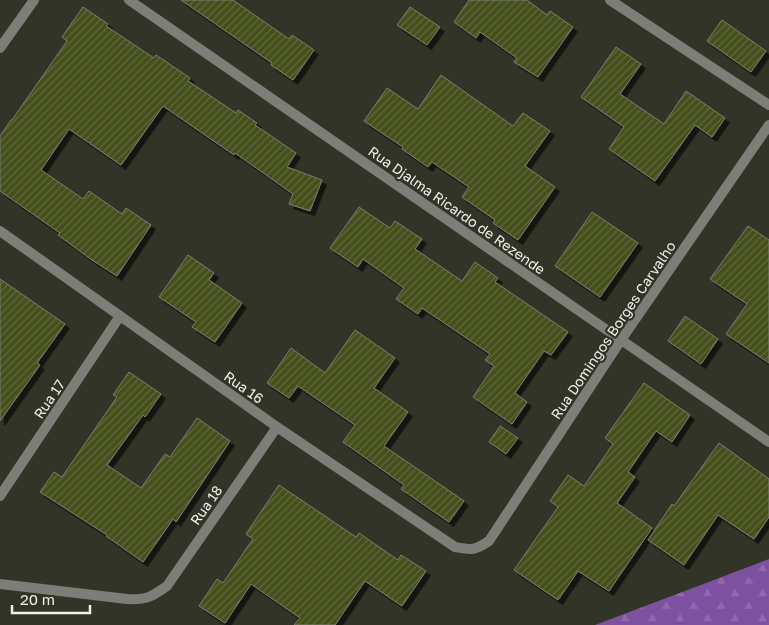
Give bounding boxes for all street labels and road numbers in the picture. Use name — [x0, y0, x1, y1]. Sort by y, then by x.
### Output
street label: Rua Djalma Ricardo de Rezende — [365, 142, 549, 278]
street label: Rua Domingos Borges Carvalho — [547, 238, 679, 422]
street label: Rua 16 — [221, 367, 267, 407]
street label: Rua 17 — [30, 376, 68, 422]
street label: Rua 18 — [186, 482, 226, 528]

